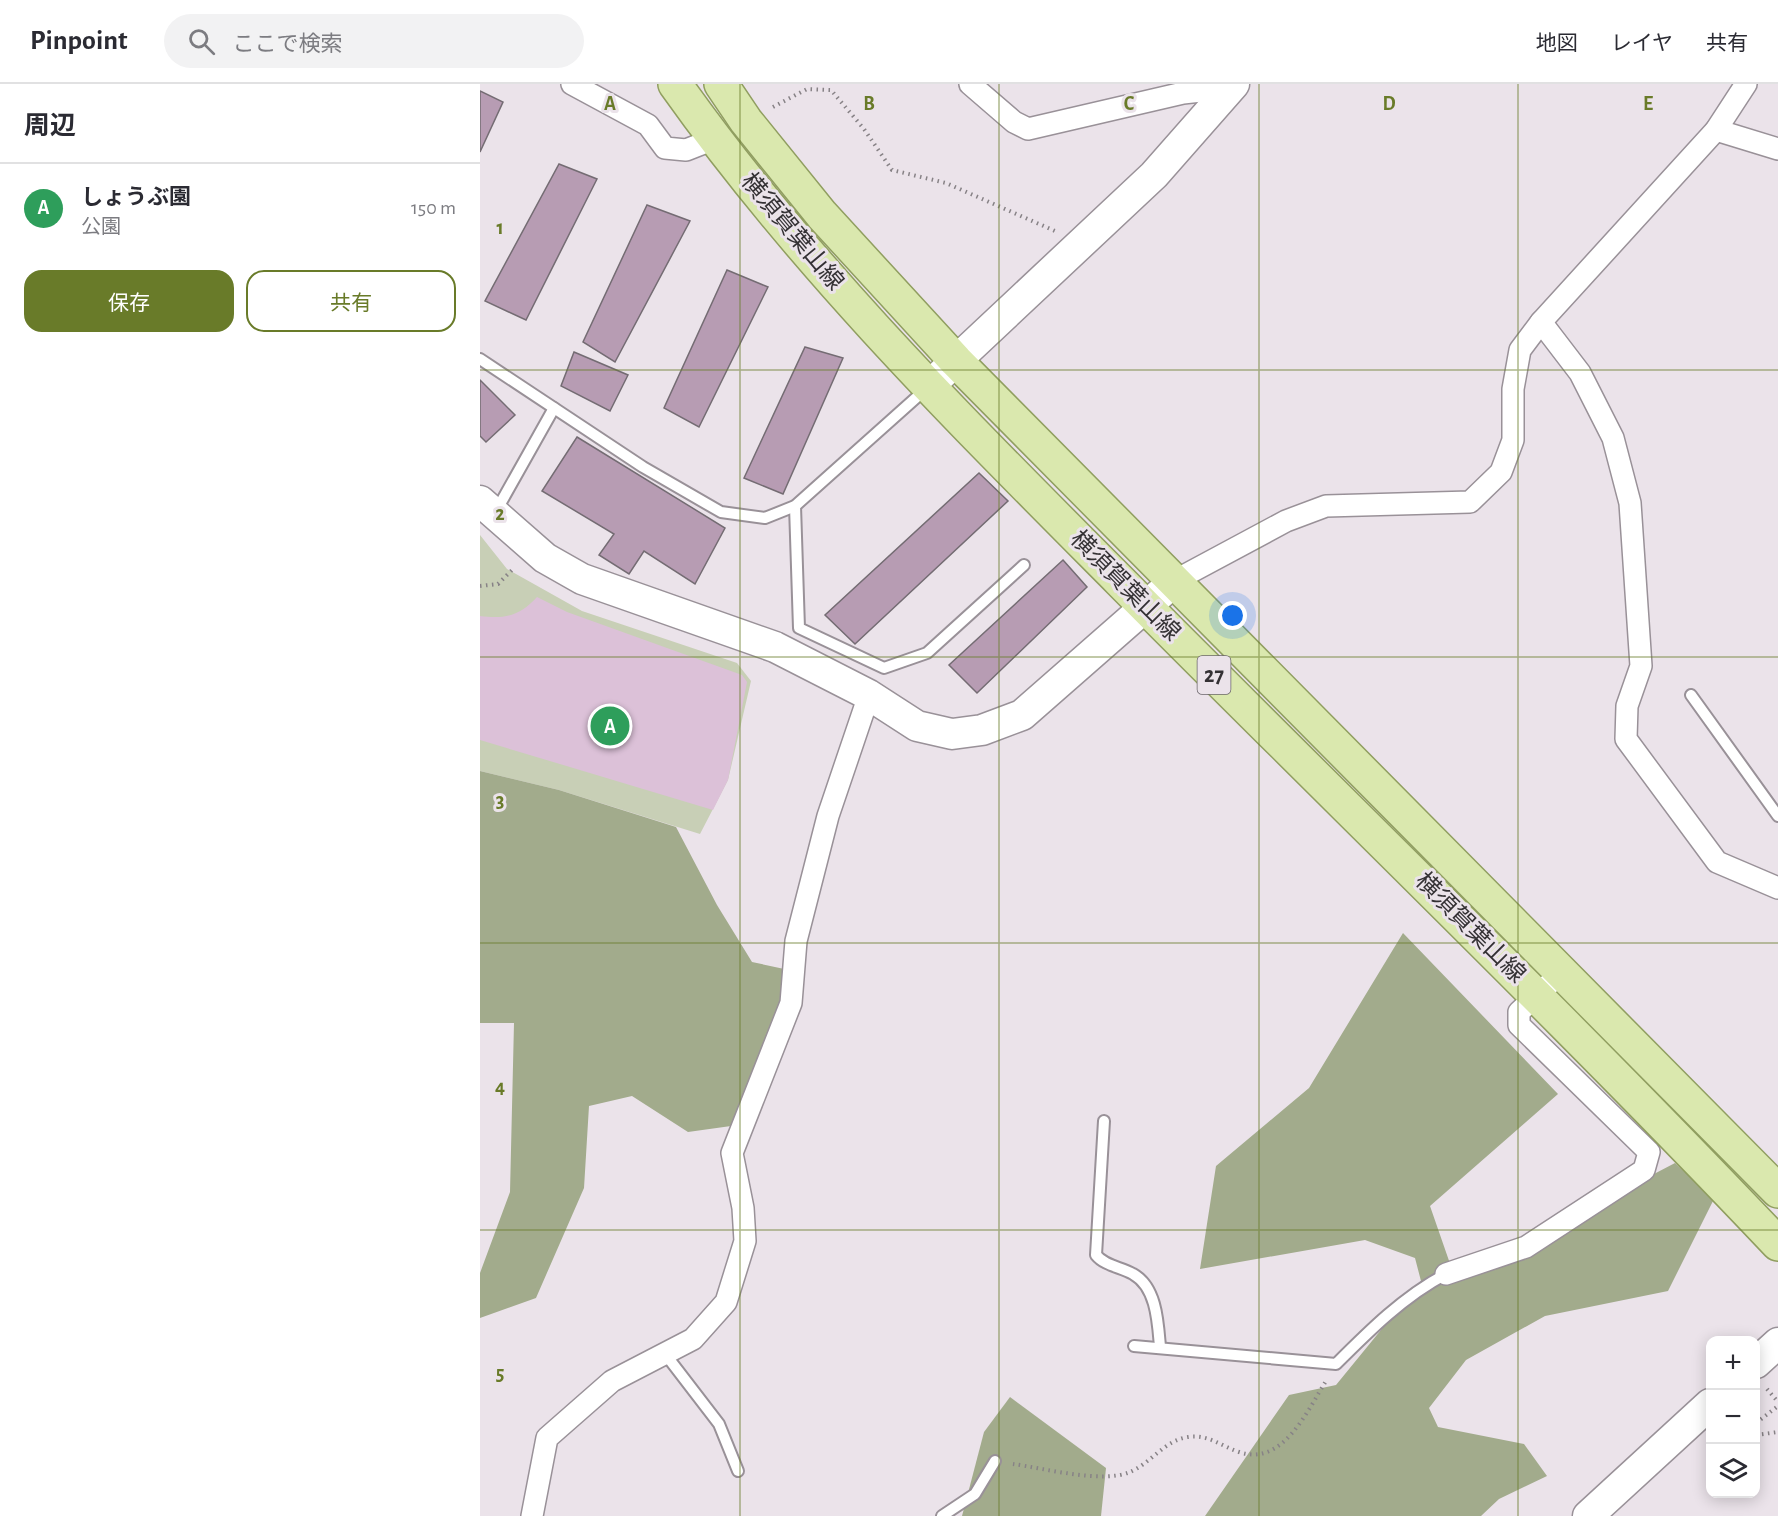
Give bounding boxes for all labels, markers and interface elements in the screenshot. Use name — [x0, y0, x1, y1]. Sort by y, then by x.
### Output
search box — [164, 14, 584, 68]
icon: search — [185, 25, 218, 58]
text: Pinpoint — [30, 27, 128, 55]
text: ここで検索 — [233, 33, 343, 55]
text: 地図 — [1536, 33, 1578, 54]
text: レイヤ — [1611, 33, 1673, 54]
text: 共有 — [1706, 33, 1748, 54]
text: A — [604, 94, 616, 114]
text: B — [863, 94, 875, 114]
text: C — [1124, 94, 1135, 114]
text: D — [1382, 94, 1396, 114]
text: E — [1643, 94, 1653, 114]
text: 周辺 — [24, 113, 76, 139]
street label: 横須賀葉山線 — [737, 168, 849, 295]
text: しょうぶ園 — [81, 186, 191, 208]
text: A — [38, 198, 50, 218]
text: 150 m — [411, 198, 456, 218]
text: 公園 — [81, 217, 121, 237]
text: 1 — [496, 218, 504, 238]
button: 保存 — [24, 270, 234, 332]
button: 共有 — [246, 270, 456, 332]
text: 2 — [495, 504, 505, 524]
street label: 横須賀葉山線 — [1066, 525, 1186, 645]
your location — [1218, 601, 1247, 630]
road number: 27 — [1198, 656, 1230, 694]
pin: A — [590, 704, 630, 748]
text: 3 — [496, 791, 504, 811]
street label: 横須賀葉山線 — [1411, 867, 1531, 987]
text: 4 — [495, 1077, 505, 1097]
map controls — [1706, 1336, 1760, 1498]
button: + — [1706, 1336, 1760, 1390]
text: 5 — [496, 1364, 504, 1384]
button: − — [1706, 1390, 1760, 1444]
button: layers — [1706, 1444, 1760, 1498]

